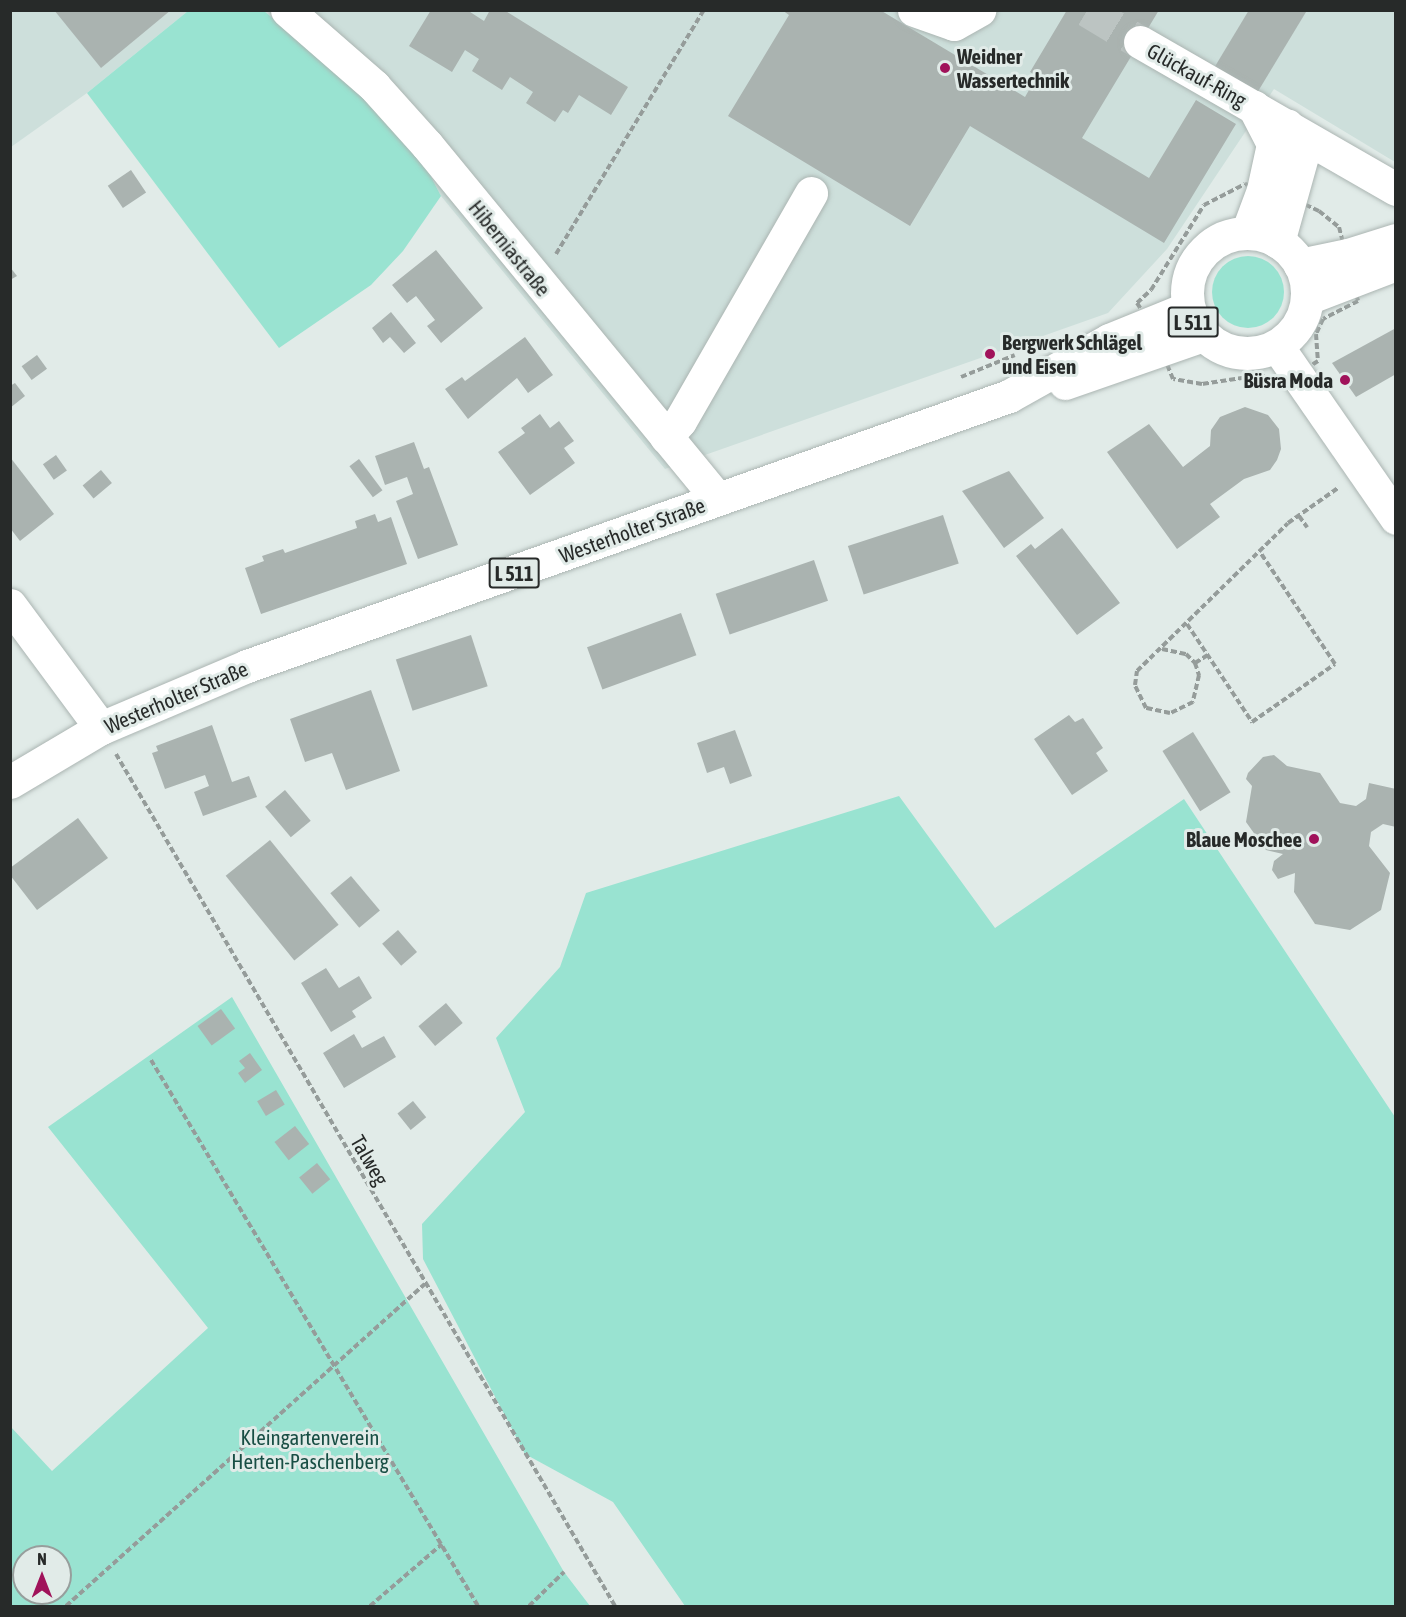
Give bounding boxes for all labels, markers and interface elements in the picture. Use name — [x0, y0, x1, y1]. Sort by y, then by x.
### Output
street label: Glückauf-Ring — [1143, 37, 1251, 113]
place label: Weidner Wassertechnik — [957, 43, 1069, 93]
marker: Weidner Wassertechnik — [938, 61, 952, 75]
street label: Hiberniastraße — [464, 195, 556, 301]
road number: L 511 — [1168, 305, 1218, 339]
place label: Bergwerk Schlägel und Eisen — [1002, 329, 1142, 379]
marker: Bergwerk Schlägel und Eisen — [983, 347, 997, 361]
place label: Büsra Moda — [1243, 367, 1333, 393]
marker: Büsra Moda — [1338, 373, 1352, 387]
street label: Westerholter Straße — [556, 492, 708, 568]
road number: L 511 — [488, 556, 540, 590]
street label: Westerholter Straße — [101, 656, 251, 738]
place label: Blaue Moschee — [1186, 826, 1302, 852]
marker: Blaue Moschee — [1307, 832, 1321, 846]
street label: Talweg — [346, 1130, 394, 1190]
park label: Kleingartenverein Herten-Paschenberg — [231, 1424, 389, 1474]
north arrow — [12, 1545, 72, 1605]
text: N — [37, 1550, 47, 1568]

